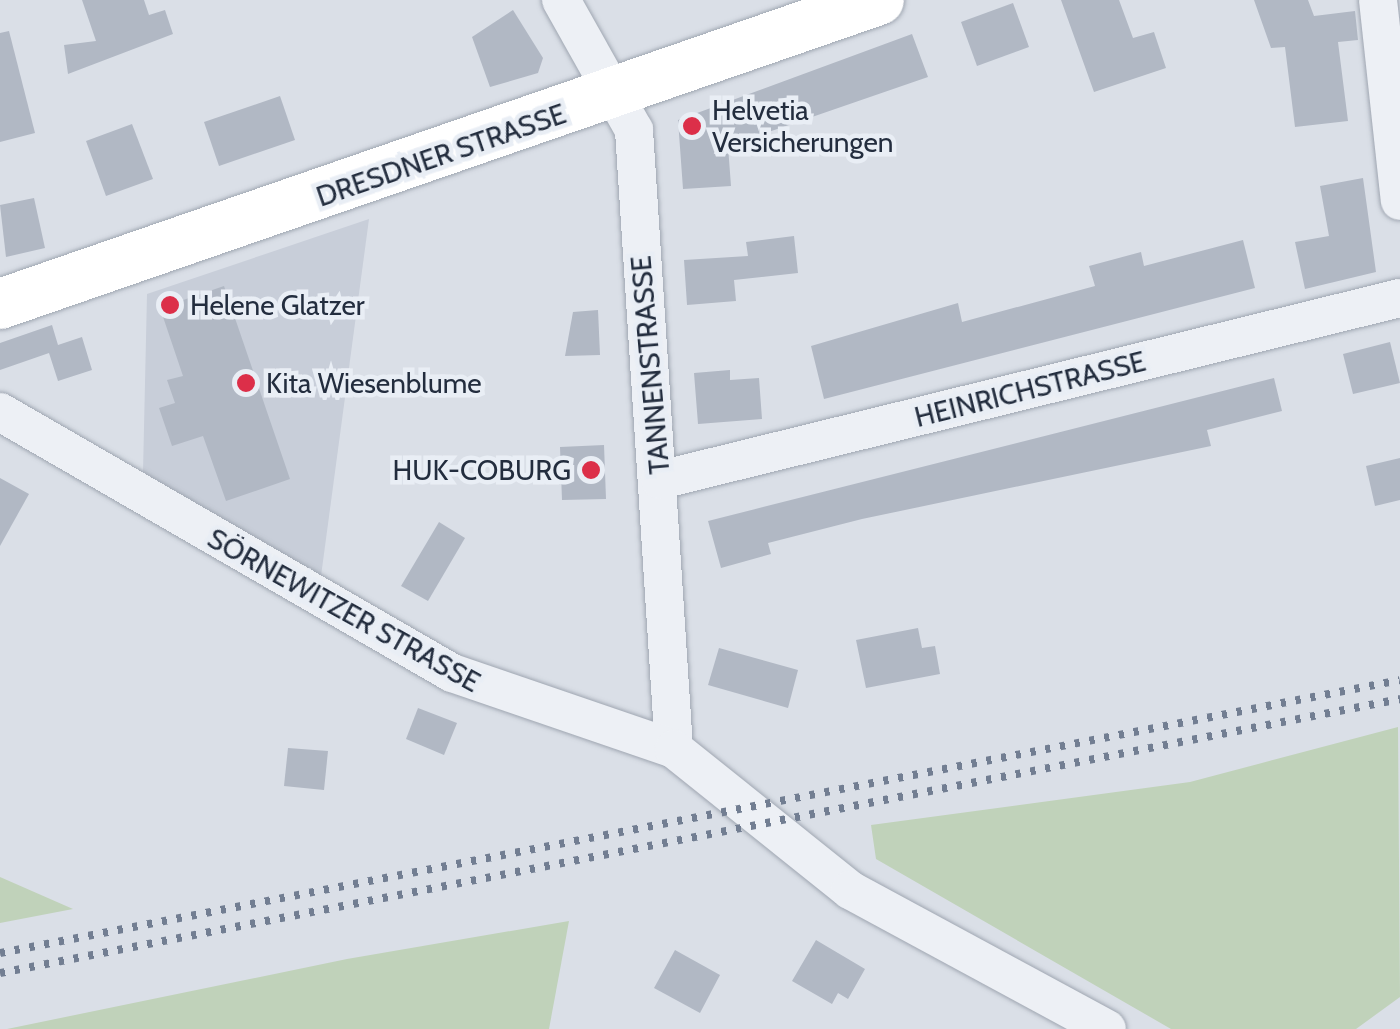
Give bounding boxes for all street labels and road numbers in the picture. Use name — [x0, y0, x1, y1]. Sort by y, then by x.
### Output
street label: DRESDNER STRASSE — [312, 97, 570, 213]
street label: TANNENSTRASSE — [624, 254, 676, 476]
street label: HEINRICHSTRASSE — [911, 344, 1149, 434]
street label: SÖRNEWITZER STRASSE — [202, 521, 486, 699]

